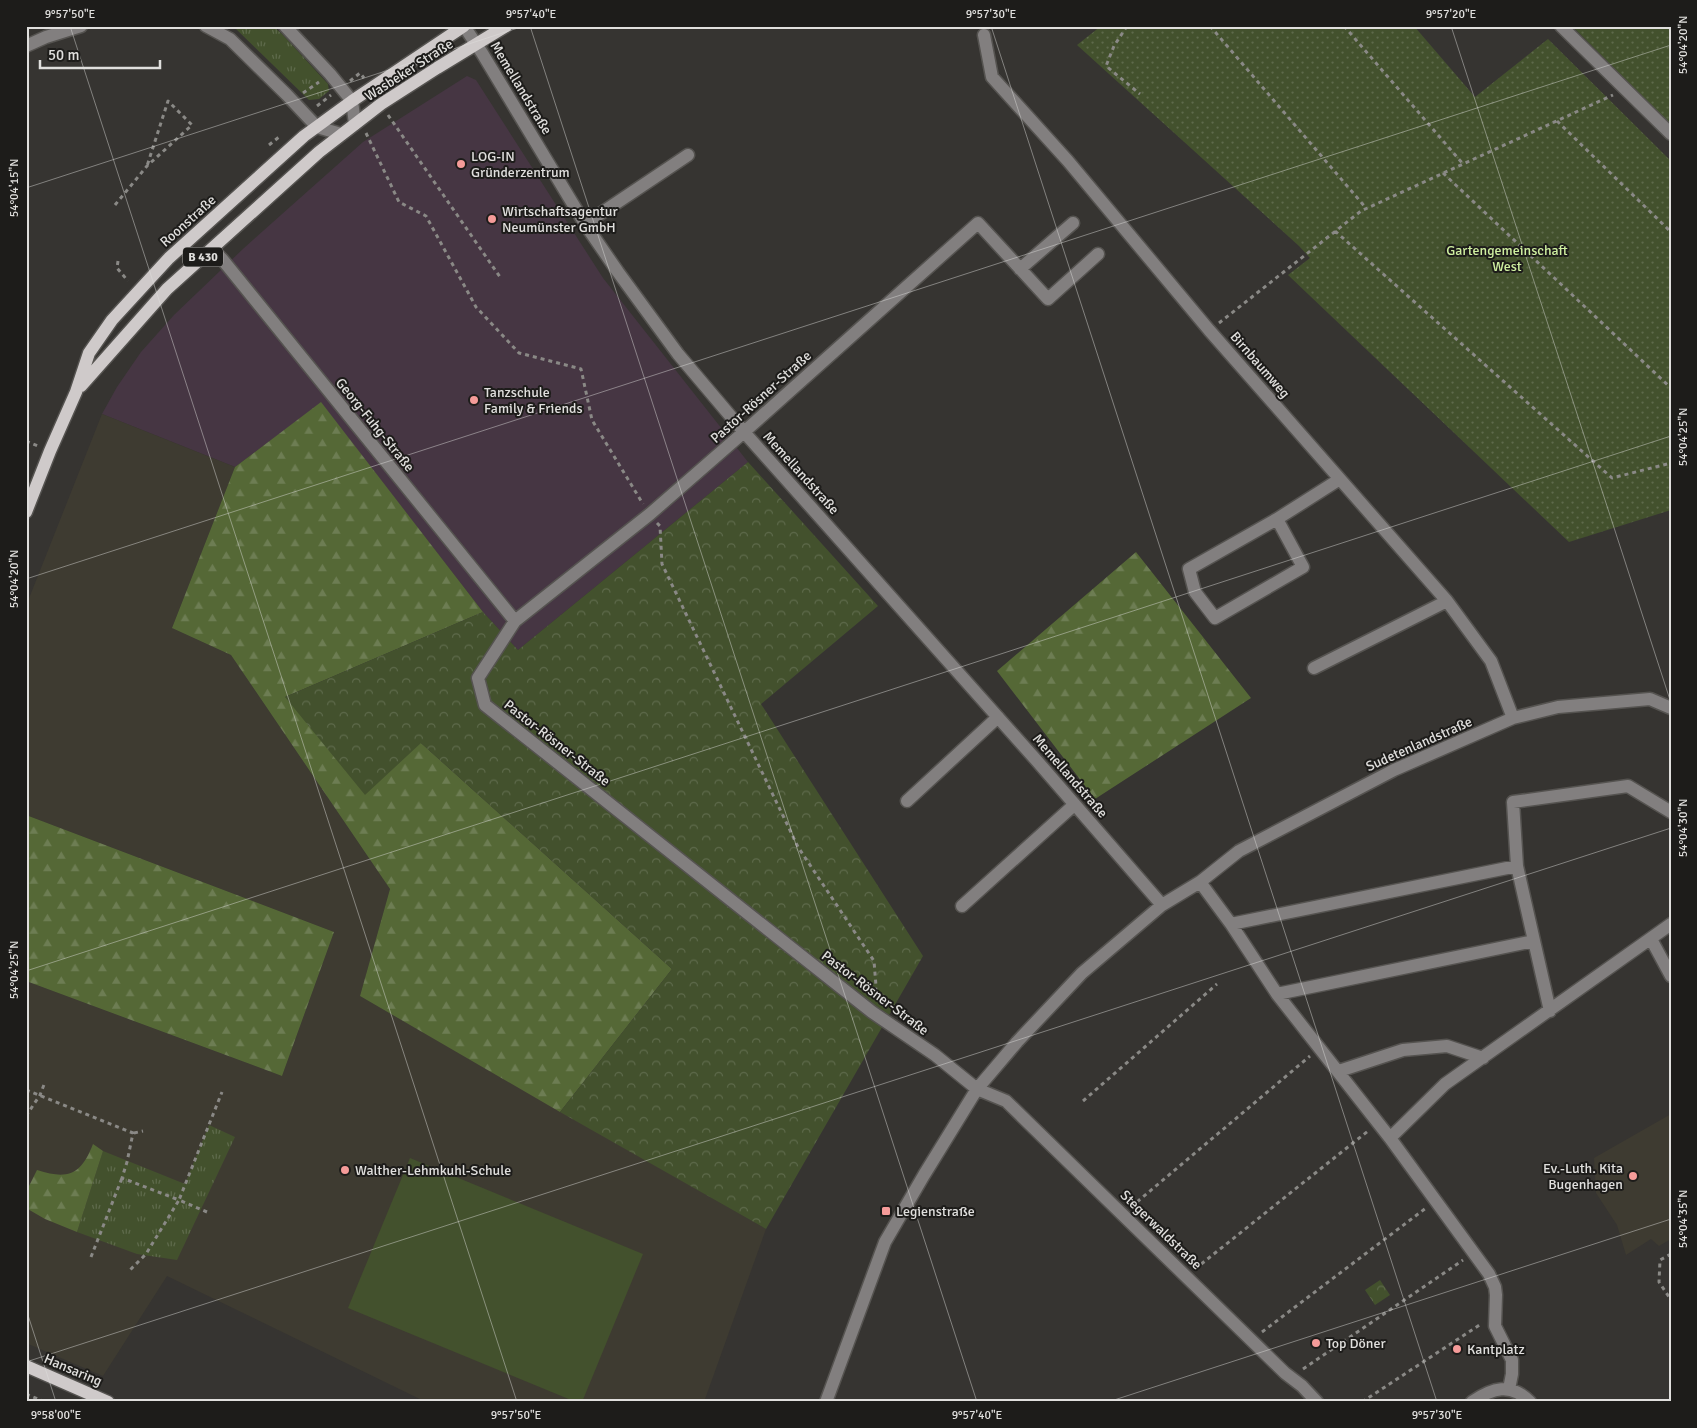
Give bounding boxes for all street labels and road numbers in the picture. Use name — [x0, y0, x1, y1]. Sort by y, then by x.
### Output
street label: Wasbeker Straße — [362, 35, 456, 105]
street label: Memellandstraße — [486, 38, 556, 138]
street label: Roonstraße — [157, 191, 219, 251]
road number: B 430 — [183, 248, 223, 266]
street label: Birnbaumweg — [1227, 328, 1293, 402]
street label: Pastor-Rösner-Straße — [707, 347, 815, 447]
street label: Georg-Fuhg-Straße — [332, 375, 418, 475]
street label: Memellandstraße — [759, 428, 843, 518]
street label: Pastor-Rösner-Straße — [501, 696, 613, 790]
street label: Sudetenlandstraße — [1363, 713, 1475, 775]
street label: Memellandstraße — [1029, 731, 1111, 821]
street label: Pastor-Rösner-Straße — [818, 947, 932, 1039]
street label: Stegerwaldstraße — [1117, 1187, 1205, 1273]
street label: Hansaring — [41, 1350, 105, 1390]

